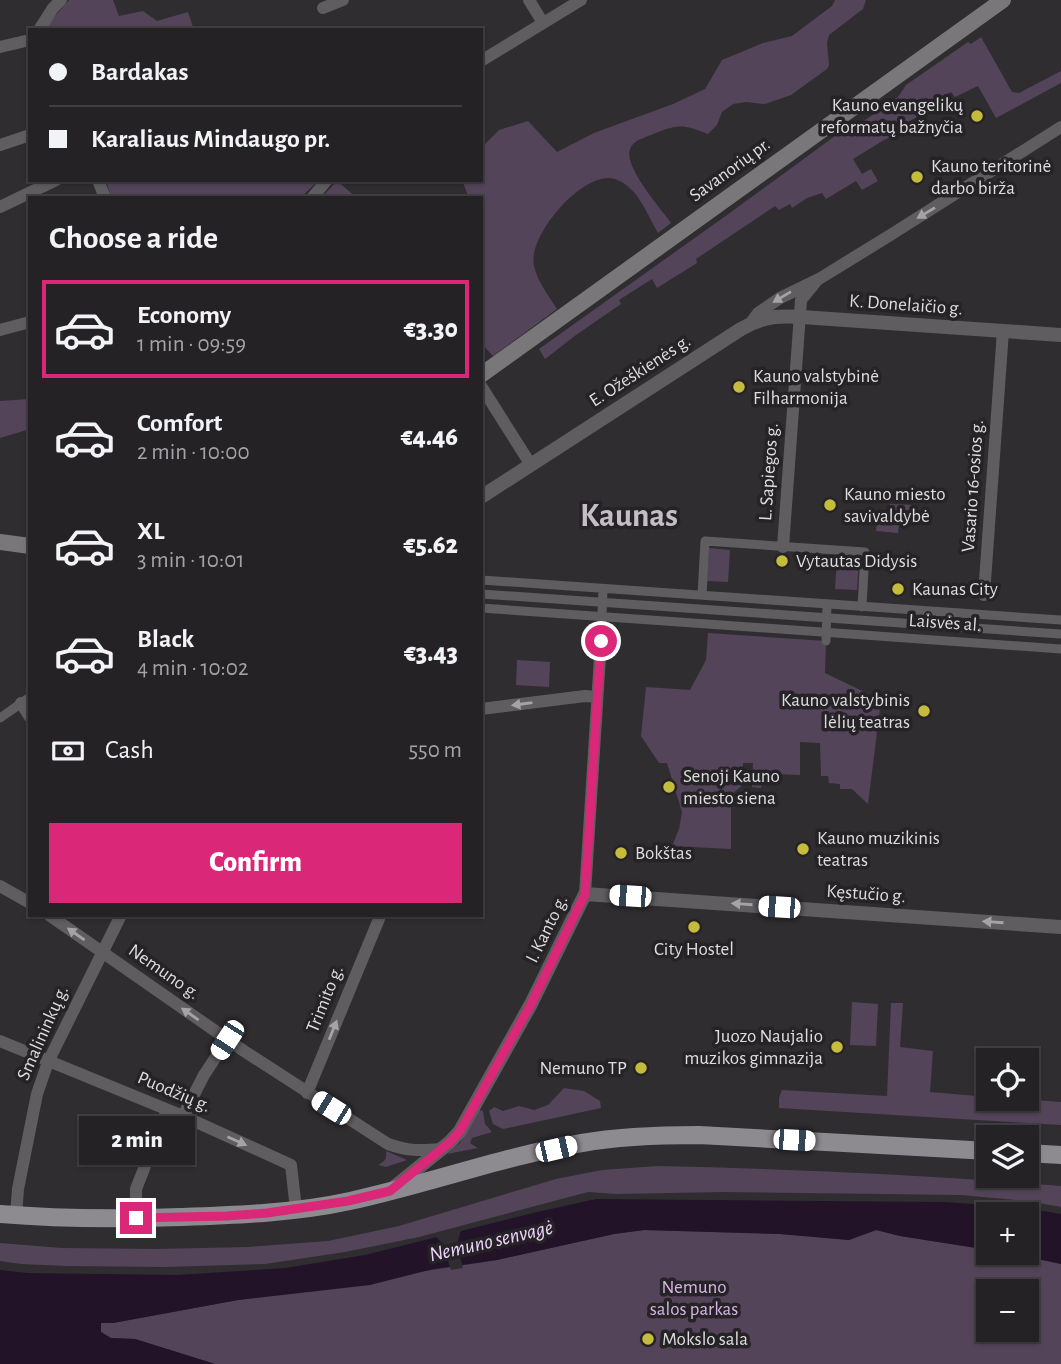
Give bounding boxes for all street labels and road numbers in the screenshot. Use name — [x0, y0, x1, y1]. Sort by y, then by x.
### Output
street label: Savanorių pr. — [686, 135, 774, 205]
street label: K. Donelaičio g. — [849, 292, 963, 318]
street label: E. Ožeškienės g. — [586, 331, 694, 411]
street label: Vasario 16-osios g. — [959, 419, 987, 553]
street label: L. Sapiegos g. — [756, 422, 782, 522]
street label: Laisvės al. — [908, 611, 982, 635]
street label: Kęstučio g. — [826, 882, 906, 906]
street label: I. Kanto g. — [523, 892, 571, 966]
street label: Nemuno g. — [125, 941, 203, 1003]
street label: Trimito g. — [303, 963, 347, 1035]
street label: Smalininkų g. — [14, 983, 72, 1083]
street label: Puodžių g. — [135, 1068, 213, 1116]

